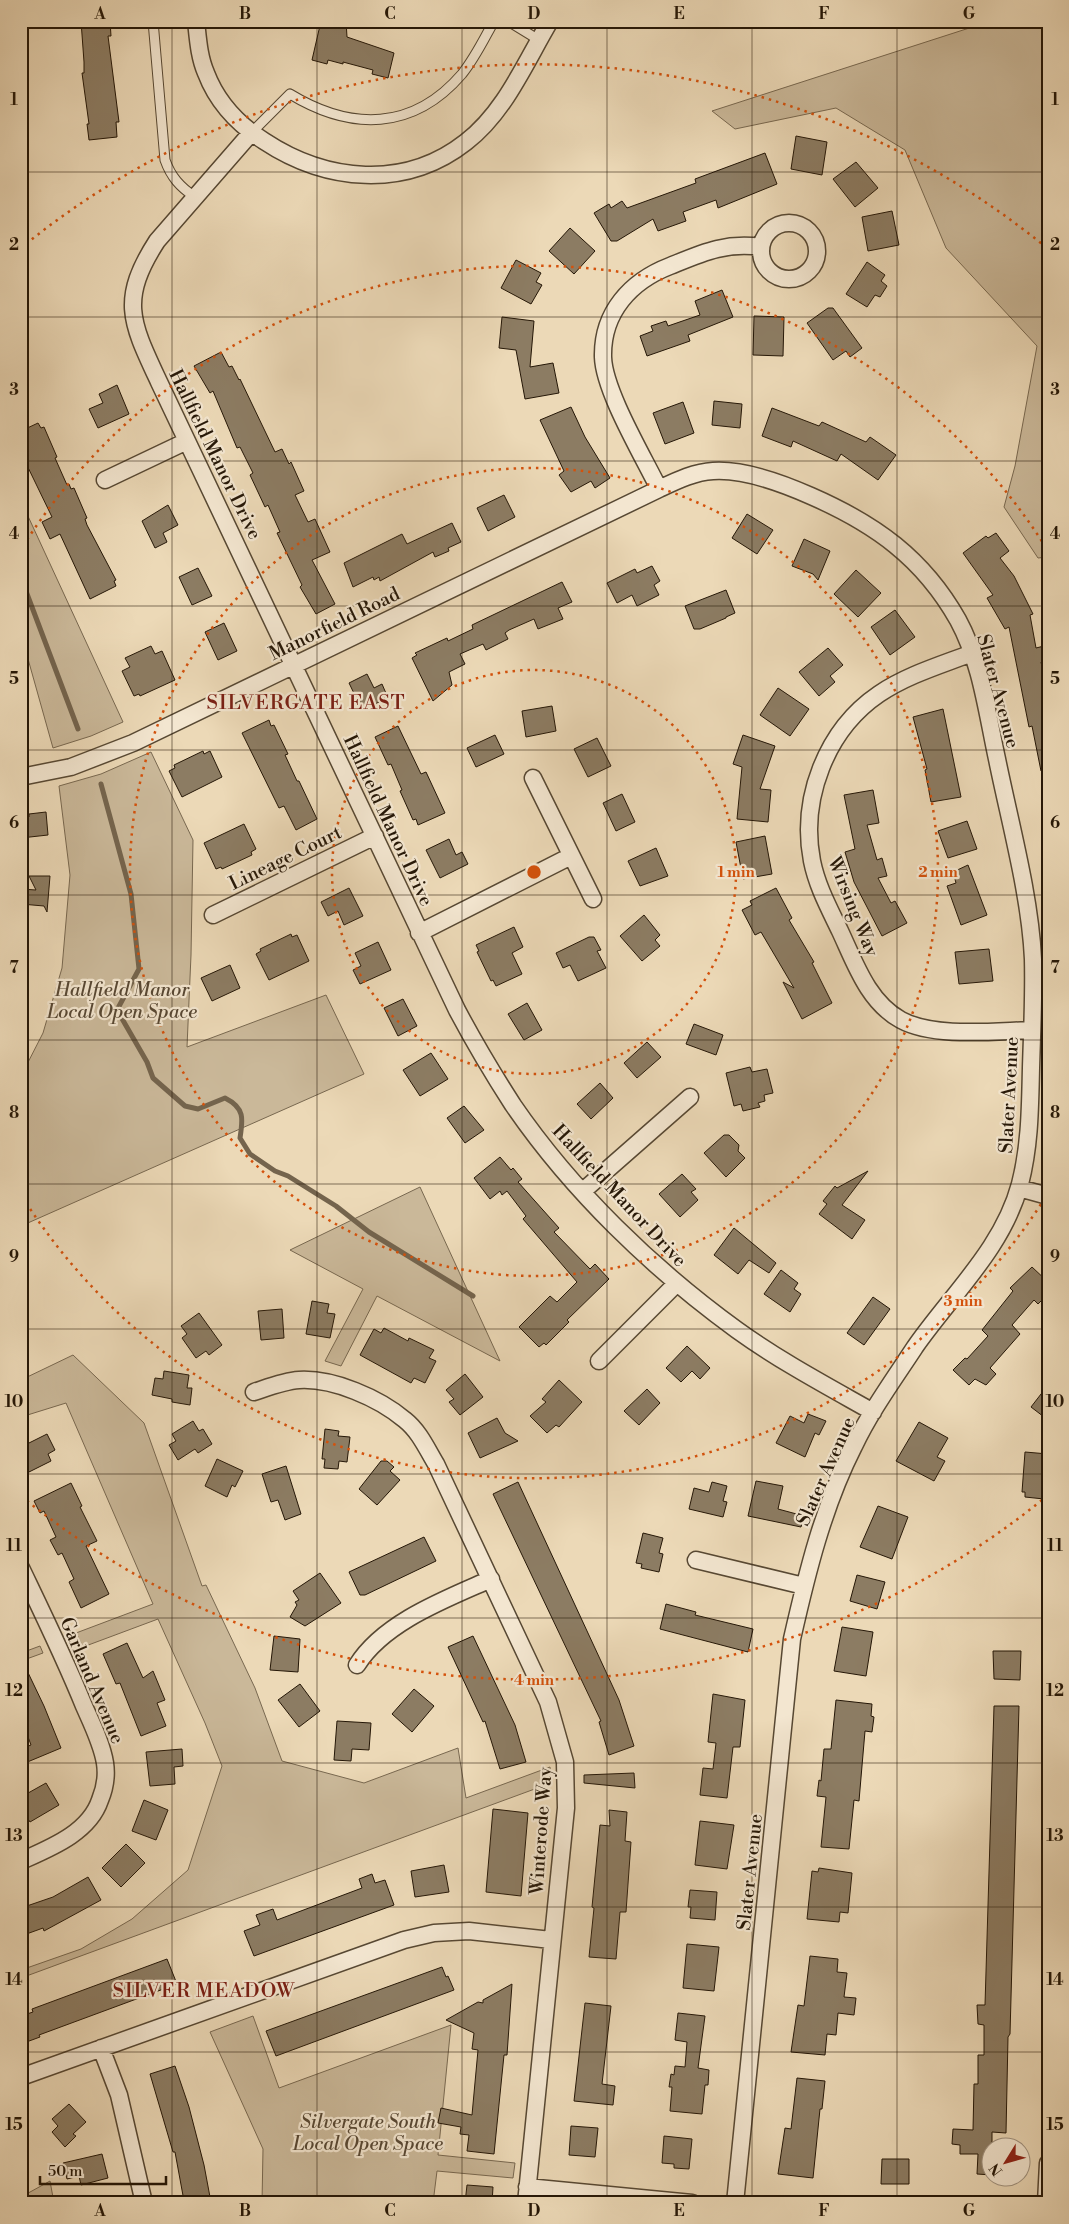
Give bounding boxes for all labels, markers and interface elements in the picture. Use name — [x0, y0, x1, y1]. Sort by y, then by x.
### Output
text: A — [93, 4, 106, 24]
text: B — [239, 4, 251, 24]
text: C — [384, 4, 396, 24]
text: D — [528, 4, 541, 24]
text: E — [673, 4, 685, 24]
text: F — [818, 4, 830, 24]
text: G — [963, 4, 976, 24]
text: 1 — [10, 90, 18, 110]
text: 1 — [1051, 90, 1059, 110]
text: 2 — [9, 235, 19, 255]
text: 2 — [1050, 235, 1060, 255]
street label: Hallfield Manor Drive — [163, 365, 267, 544]
text: 3 — [9, 380, 19, 400]
text: 3 — [1050, 380, 1060, 400]
text: 4 — [9, 524, 20, 544]
text: 4 — [1050, 524, 1061, 544]
street label: Manorfield Road — [265, 582, 404, 666]
street label: Slater Avenue — [971, 632, 1025, 751]
text: 5 — [9, 669, 19, 689]
text: 5 — [1050, 669, 1060, 689]
district label: SILVERGATE EAST — [206, 691, 406, 716]
street label: Hallfield Manor Drive — [338, 731, 438, 910]
text: 6 — [9, 813, 19, 833]
text: 6 — [1050, 813, 1060, 833]
street label: Lineage Court — [225, 820, 346, 896]
street label: Wirsing Way — [822, 852, 884, 960]
centre of rings — [525, 863, 543, 881]
text: 1 min — [717, 863, 755, 882]
text: 2 min — [918, 863, 958, 882]
text: 7 — [9, 958, 19, 978]
text: 7 — [1050, 958, 1060, 978]
park label: Hallfield Manor Local Open Space — [46, 978, 197, 1024]
street label: Slater Avenue — [994, 1036, 1024, 1154]
text: 8 — [9, 1103, 19, 1123]
text: 8 — [1050, 1103, 1060, 1123]
street label: Hallfield Manor Drive — [547, 1119, 692, 1272]
text: 9 — [9, 1247, 19, 1267]
text: 9 — [1050, 1247, 1060, 1267]
text: 3 min — [943, 1292, 983, 1311]
text: 10 — [5, 1392, 23, 1412]
text: 10 — [1046, 1392, 1064, 1412]
street label: Slater Avenue — [791, 1413, 861, 1530]
text: 11 — [6, 1536, 22, 1556]
text: 11 — [1047, 1536, 1063, 1556]
street label: Garland Avenue — [55, 1613, 130, 1747]
text: 4 min — [514, 1671, 555, 1690]
text: 12 — [5, 1681, 23, 1701]
text: 12 — [1046, 1681, 1064, 1701]
street label: Winterode Way — [524, 1766, 557, 1897]
street label: Slater Avenue — [732, 1813, 768, 1932]
text: 13 — [5, 1826, 23, 1846]
text: 13 — [1046, 1826, 1064, 1846]
text: 14 — [5, 1970, 23, 1990]
text: 14 — [1046, 1970, 1064, 1990]
district label: SILVER MEADOW — [113, 1979, 295, 2004]
park label: Silvergate South Local Open Space — [292, 2110, 443, 2156]
text: 15 — [5, 2115, 23, 2135]
text: 15 — [1046, 2115, 1064, 2135]
north arrow — [982, 2136, 1032, 2186]
scale bar — [40, 2154, 166, 2186]
text: N — [986, 2159, 1007, 2179]
text: 50 m — [48, 2162, 82, 2181]
text: A — [93, 2201, 106, 2221]
text: B — [239, 2201, 251, 2221]
text: C — [384, 2201, 396, 2221]
text: D — [528, 2201, 541, 2221]
text: E — [673, 2201, 685, 2221]
text: F — [818, 2201, 830, 2221]
text: G — [963, 2201, 976, 2221]

